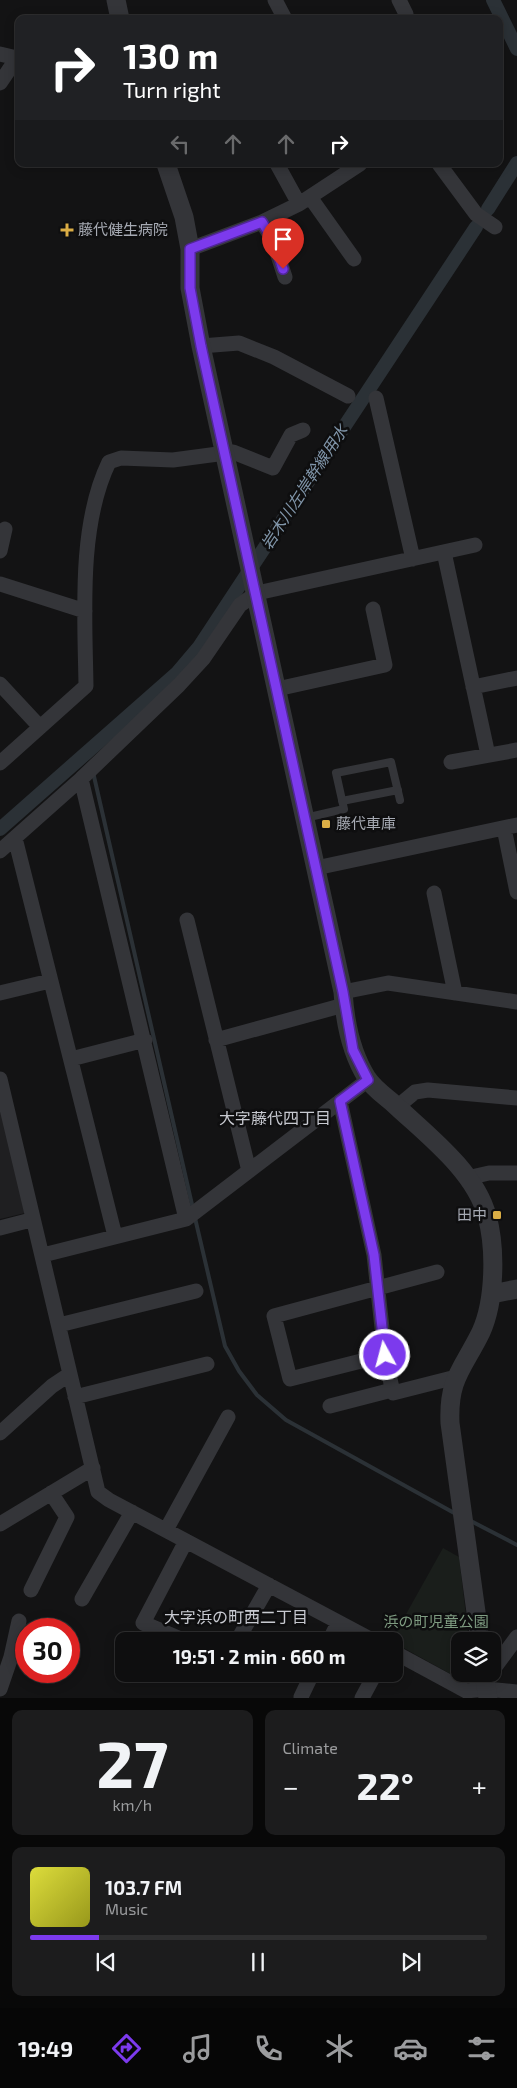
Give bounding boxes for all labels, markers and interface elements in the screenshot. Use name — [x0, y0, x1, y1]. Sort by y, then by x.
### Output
text: 130 m — [123, 34, 218, 76]
icon: right — [40, 35, 105, 100]
text: Turn right — [123, 76, 221, 102]
icon: left — [166, 130, 194, 158]
icon: ahead — [219, 130, 247, 158]
icon: ahead — [272, 130, 300, 158]
icon: right — [325, 130, 353, 158]
pin — [262, 218, 304, 269]
place label: 藤代健生病院 — [78, 220, 168, 238]
marker: 藤代健生病院 — [60, 223, 74, 237]
icon: arrive — [269, 225, 297, 253]
water label: 岩木川左岸幹線用水 — [256, 419, 352, 552]
place label: 藤代車庫 — [336, 814, 396, 832]
marker: 藤代車庫 — [320, 818, 332, 830]
district label: 大字藤代四丁目 — [219, 1108, 331, 1127]
place label: 田中 — [457, 1205, 487, 1223]
marker: 田中 — [491, 1209, 503, 1221]
position arrow — [358, 1328, 410, 1380]
district label: 大字浜の町西二丁目 — [164, 1607, 308, 1626]
park label: 浜の町児童公園 — [383, 1612, 489, 1630]
speed limit sign: 30 — [15, 1618, 80, 1683]
map controls — [451, 1632, 501, 1682]
button: layers — [451, 1632, 501, 1682]
text: 19:51 · 2 min · 660 m — [173, 1645, 345, 1668]
text: 27 — [96, 1723, 168, 1801]
text: Climate — [283, 1738, 338, 1757]
text: 22° — [357, 1762, 414, 1808]
text: − — [283, 1769, 299, 1803]
text: + — [472, 1769, 487, 1803]
text: km/h — [112, 1795, 152, 1814]
text: 103.7 FM — [105, 1876, 182, 1899]
text: Music — [105, 1899, 148, 1918]
icon: previous — [92, 1948, 120, 1976]
icon: pause — [244, 1948, 272, 1976]
icon: next — [397, 1948, 425, 1976]
icon: directions — [109, 2031, 144, 2066]
icon: music — [180, 2031, 215, 2066]
icon: phone — [251, 2031, 286, 2066]
icon: climate — [322, 2031, 357, 2066]
icon: car — [393, 2031, 428, 2066]
icon: filters — [464, 2031, 499, 2066]
text: 19:49 — [18, 2035, 73, 2061]

